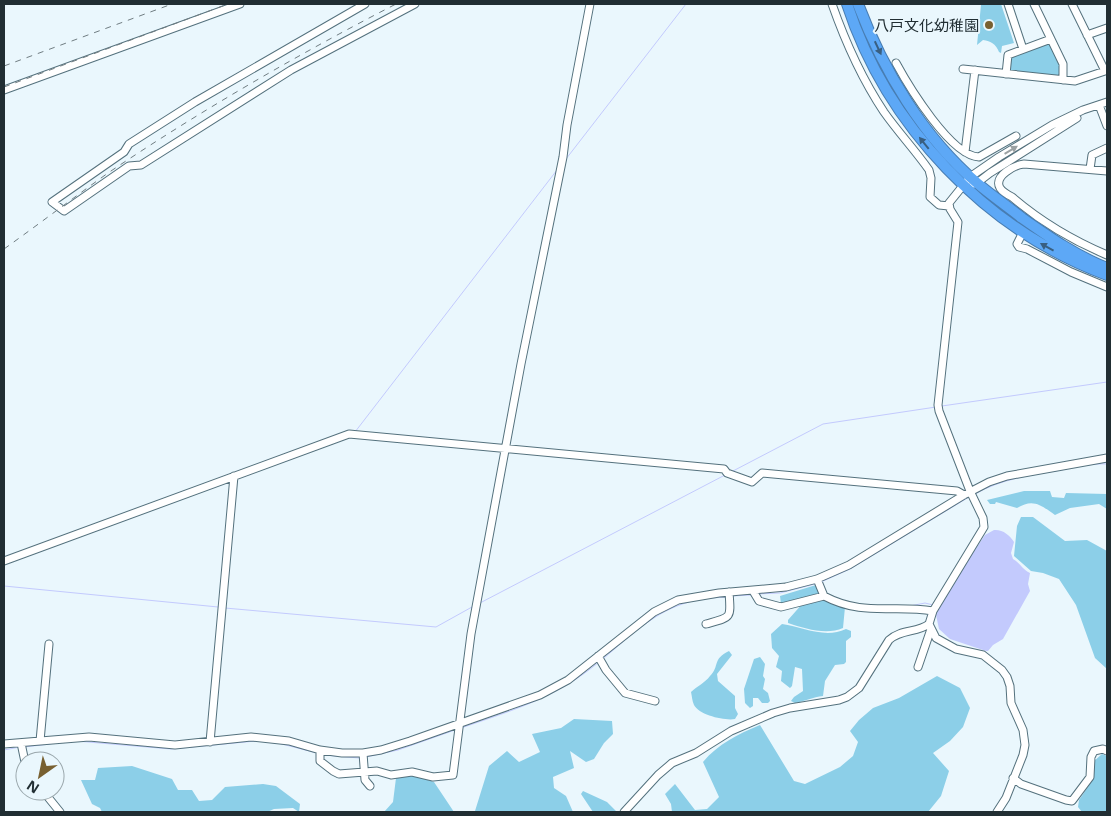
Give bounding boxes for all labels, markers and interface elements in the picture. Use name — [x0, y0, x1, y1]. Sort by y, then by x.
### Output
place label: 八戸文化幼稚園 — [874, 15, 979, 35]
marker: 八戸文化幼稚園 — [983, 19, 995, 31]
one-way arrow — [873, 41, 882, 56]
one-way arrow — [919, 136, 930, 149]
one-way arrow — [1004, 145, 1017, 154]
one-way arrow — [1040, 243, 1055, 251]
north arrow — [15, 751, 65, 801]
text: N — [23, 776, 43, 798]

